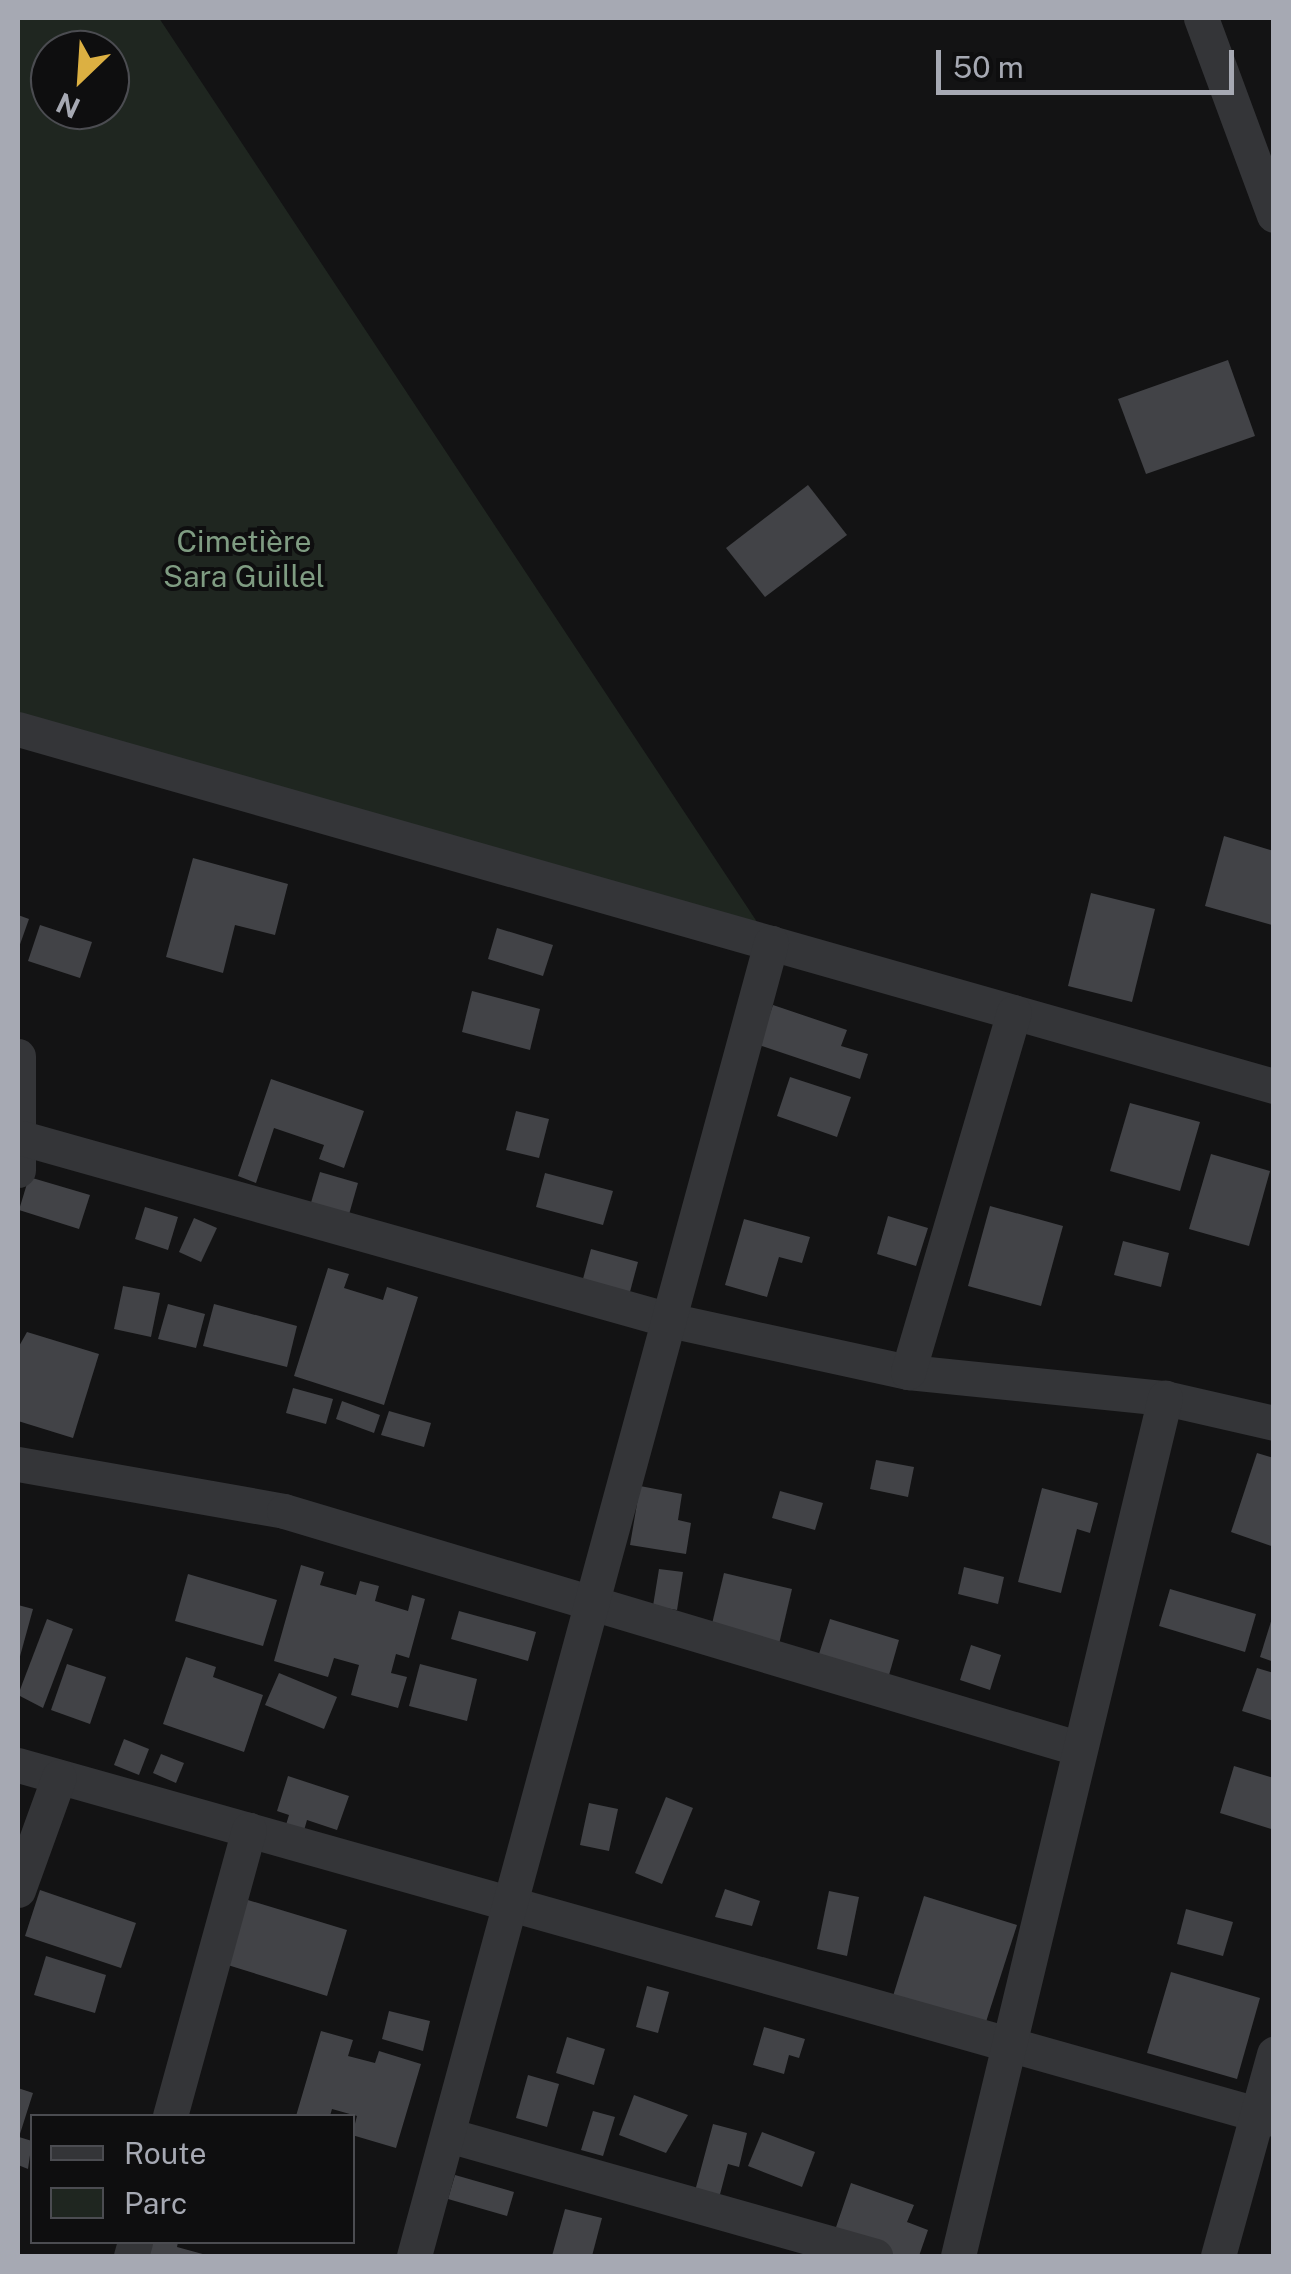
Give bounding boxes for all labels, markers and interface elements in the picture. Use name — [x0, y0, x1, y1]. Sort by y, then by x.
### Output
north arrow — [30, 30, 130, 130]
scale bar — [941, 30, 1238, 92]
text: 50 m — [953, 49, 1024, 85]
text: N — [51, 86, 85, 125]
park label: Cimetière Sara Guillel — [163, 523, 325, 594]
legend — [30, 2114, 355, 2244]
text: Route — [124, 2135, 206, 2171]
text: Parc — [124, 2185, 187, 2221]

